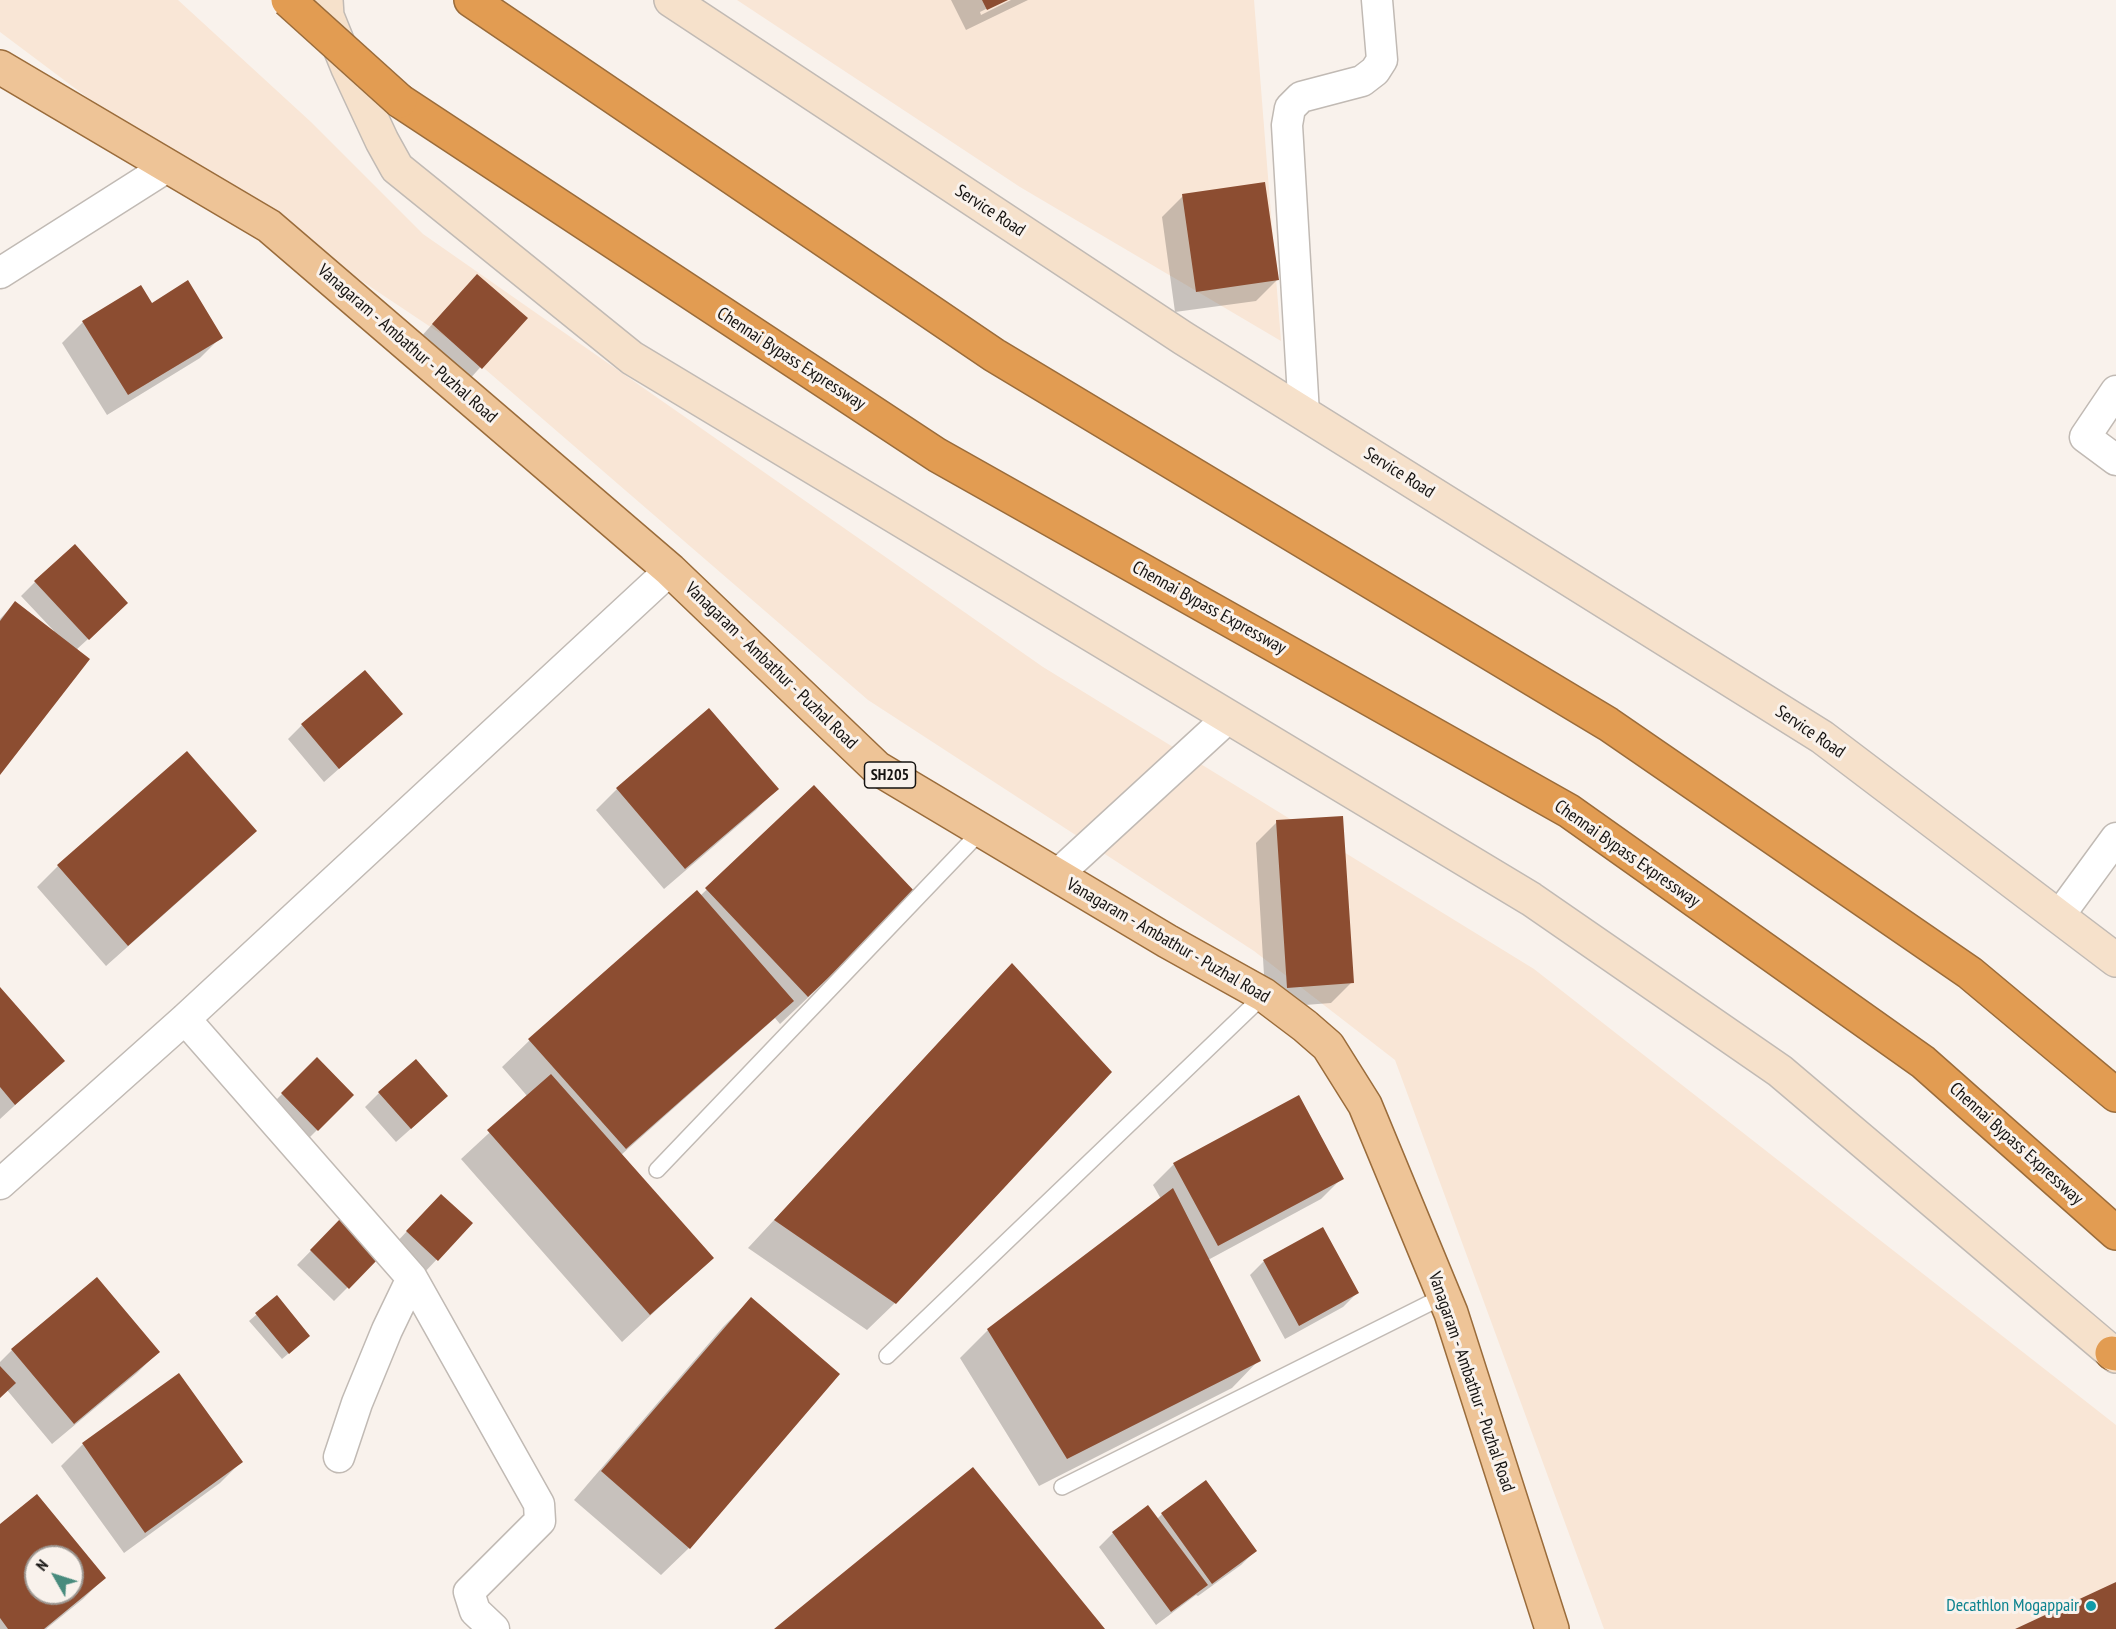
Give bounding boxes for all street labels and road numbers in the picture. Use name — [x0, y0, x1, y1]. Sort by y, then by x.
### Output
street label: Service Road — [951, 180, 1029, 242]
street label: Vanagaram - Ambathur - Puzhal Road — [313, 260, 501, 428]
street label: Chennai Bypass Expressway — [713, 303, 869, 415]
street label: Service Road — [1360, 443, 1438, 503]
street label: Chennai Bypass Expressway — [1128, 557, 1290, 659]
street label: Vanagaram - Ambathur - Puzhal Road — [680, 578, 862, 754]
street label: Service Road — [1771, 701, 1849, 763]
road number: SH205 — [864, 762, 916, 788]
street label: Chennai Bypass Expressway — [1550, 796, 1704, 912]
street label: Vanagaram - Ambathur - Puzhal Road — [1063, 874, 1273, 1008]
street label: Chennai Bypass Expressway — [1945, 1078, 2087, 1210]
street label: Vanagaram - Ambathur - Puzhal Road — [1423, 1269, 1519, 1495]

